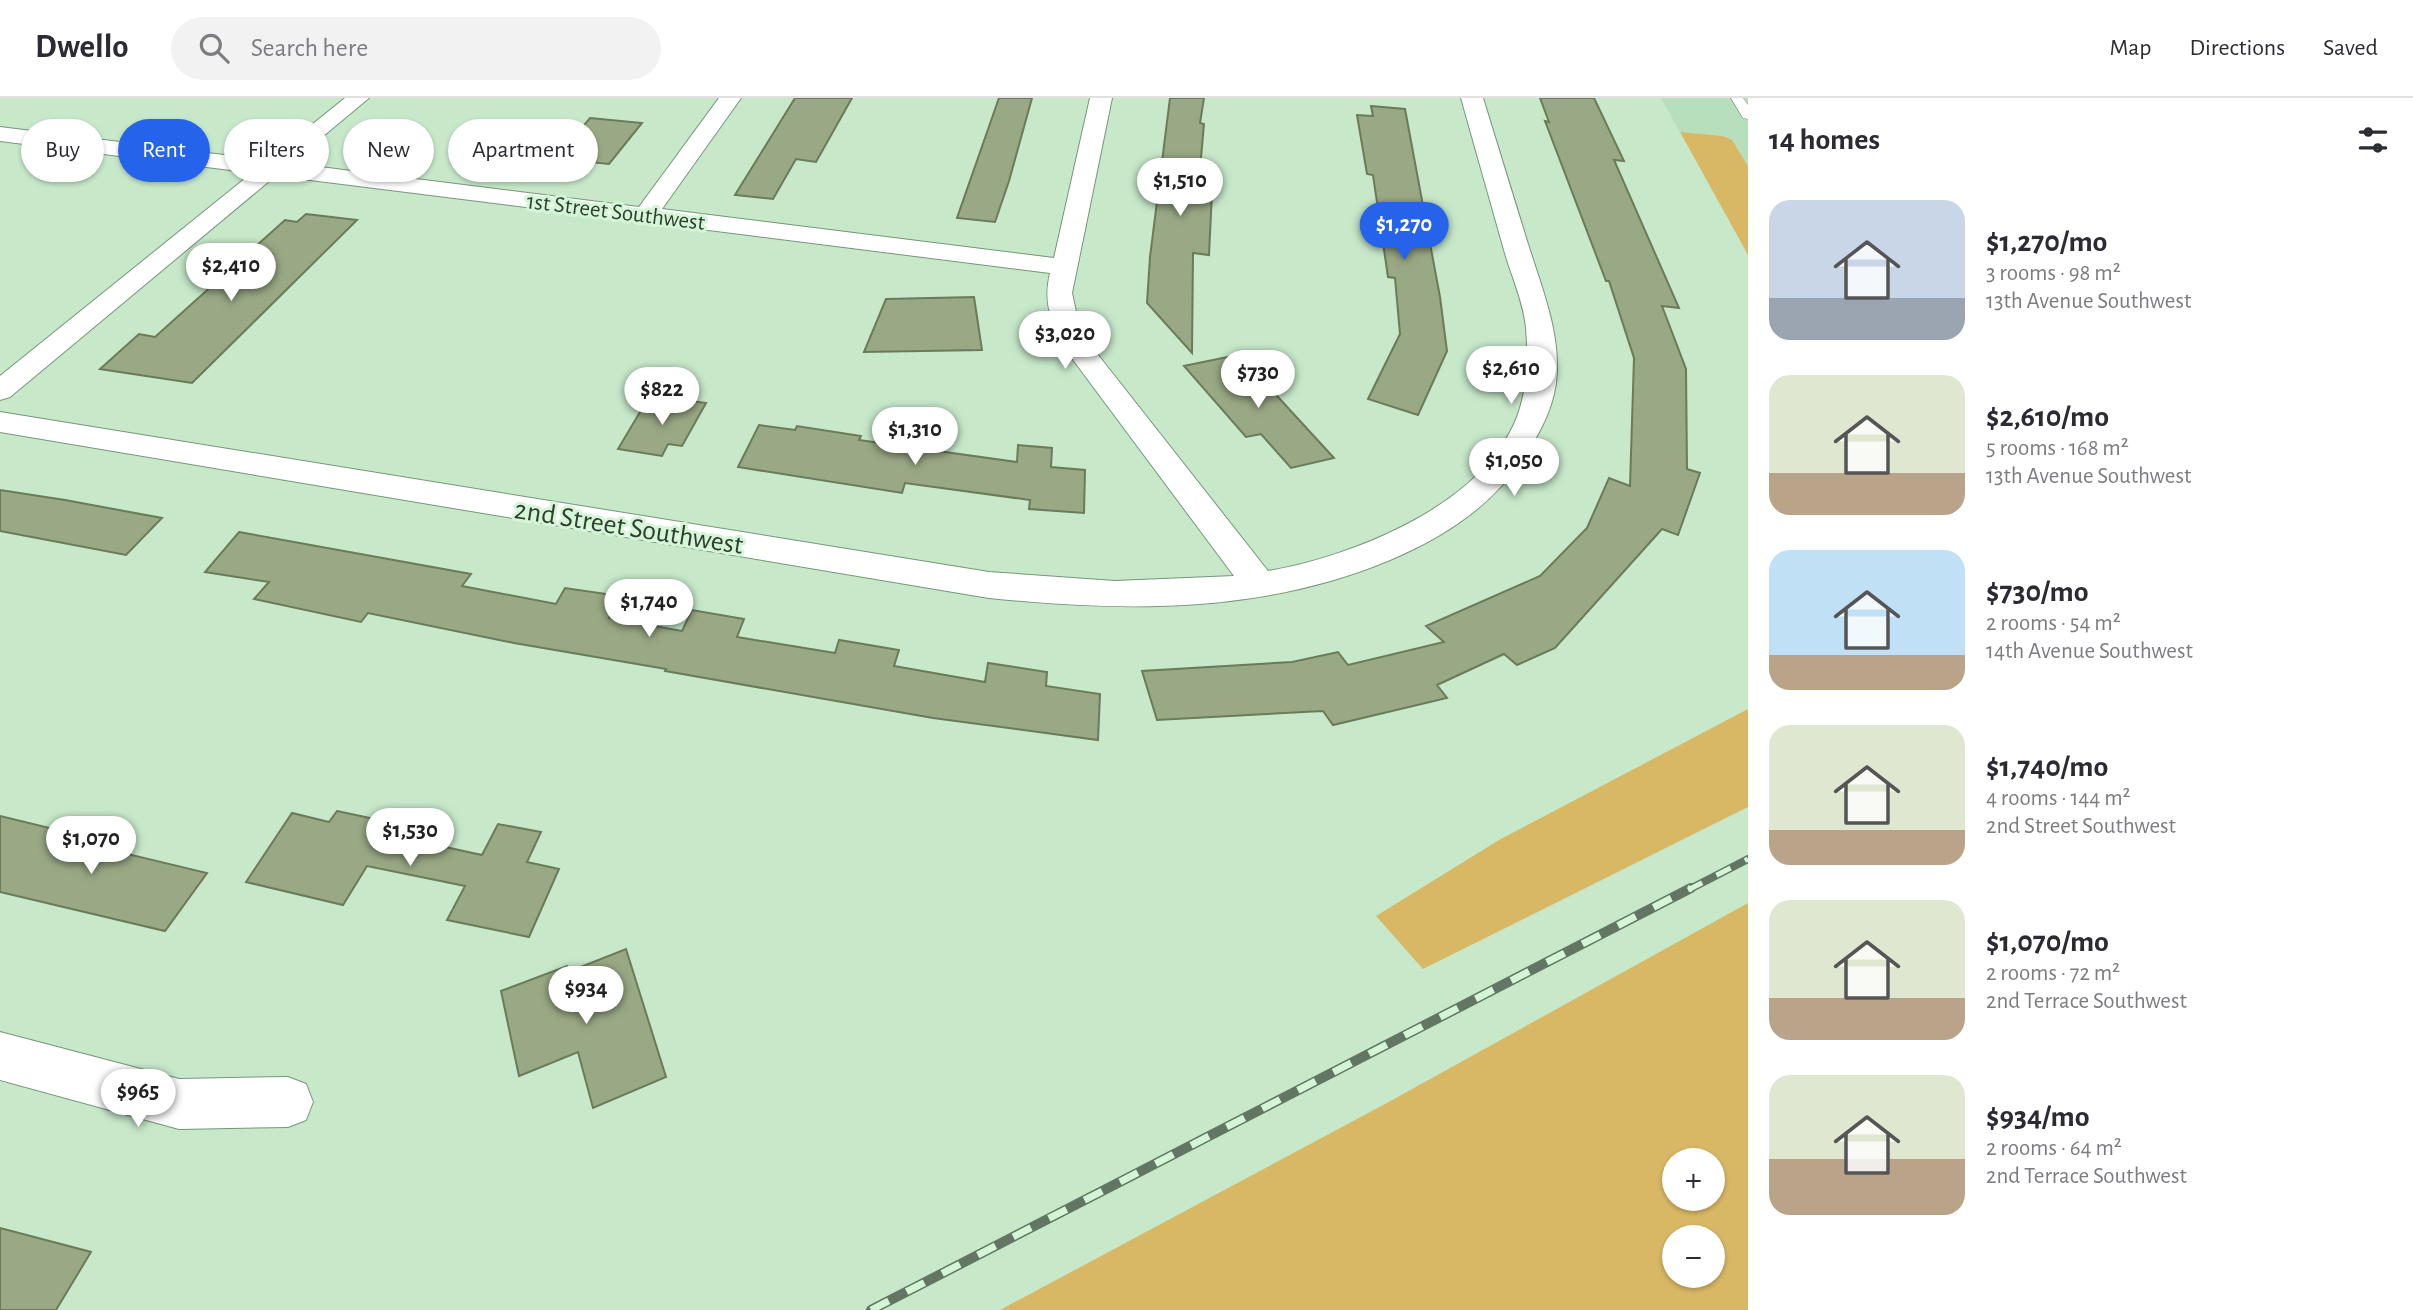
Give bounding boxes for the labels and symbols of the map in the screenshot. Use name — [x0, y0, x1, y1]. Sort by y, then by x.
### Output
pin: $1,510 — [1123, 158, 1237, 218]
street label: 1st Street Southwest — [525, 190, 707, 235]
pin: $1,270 — [1347, 202, 1461, 262]
pin: $2,410 — [174, 244, 288, 303]
pin: $3,020 — [1008, 312, 1122, 371]
pin: $2,610 — [1454, 346, 1568, 406]
pin: $730 — [1217, 350, 1299, 410]
pin: $822 — [621, 368, 703, 427]
pin: $1,310 — [858, 408, 972, 467]
pin: $1,050 — [1457, 438, 1571, 498]
street label: 2nd Street Southwest — [512, 496, 745, 560]
pin: $1,740 — [592, 580, 706, 639]
pin: $1,530 — [353, 808, 467, 868]
pin: $1,070 — [34, 816, 148, 876]
pin: $934 — [545, 967, 627, 1026]
pin: $965 — [97, 1070, 179, 1129]

